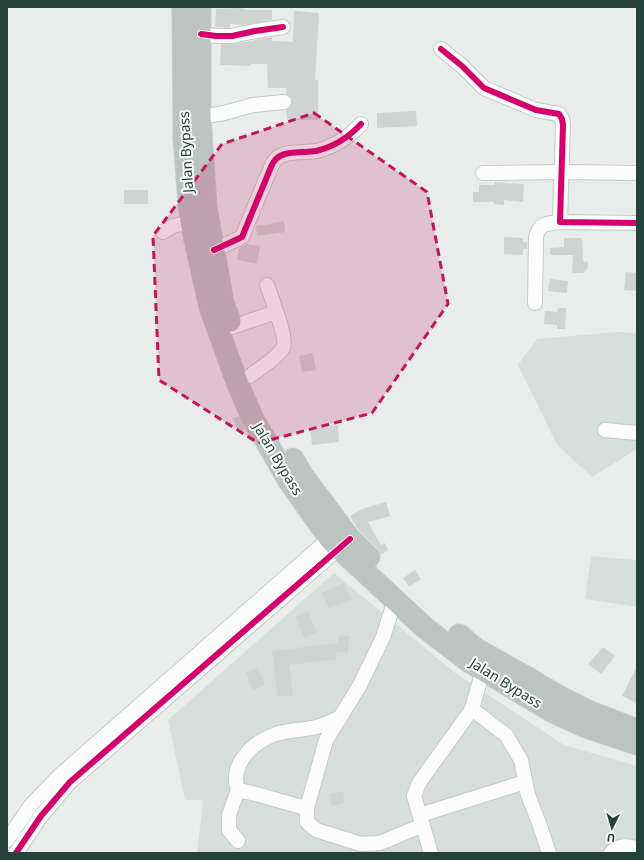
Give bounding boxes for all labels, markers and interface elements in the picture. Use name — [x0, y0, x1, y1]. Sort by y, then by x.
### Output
street label: Jalan Bypass — [174, 111, 197, 195]
street label: Jalan Bypass — [248, 417, 308, 499]
street label: Jalan Bypass — [465, 652, 546, 712]
north arrow — [592, 808, 632, 848]
text: U — [606, 831, 616, 846]

